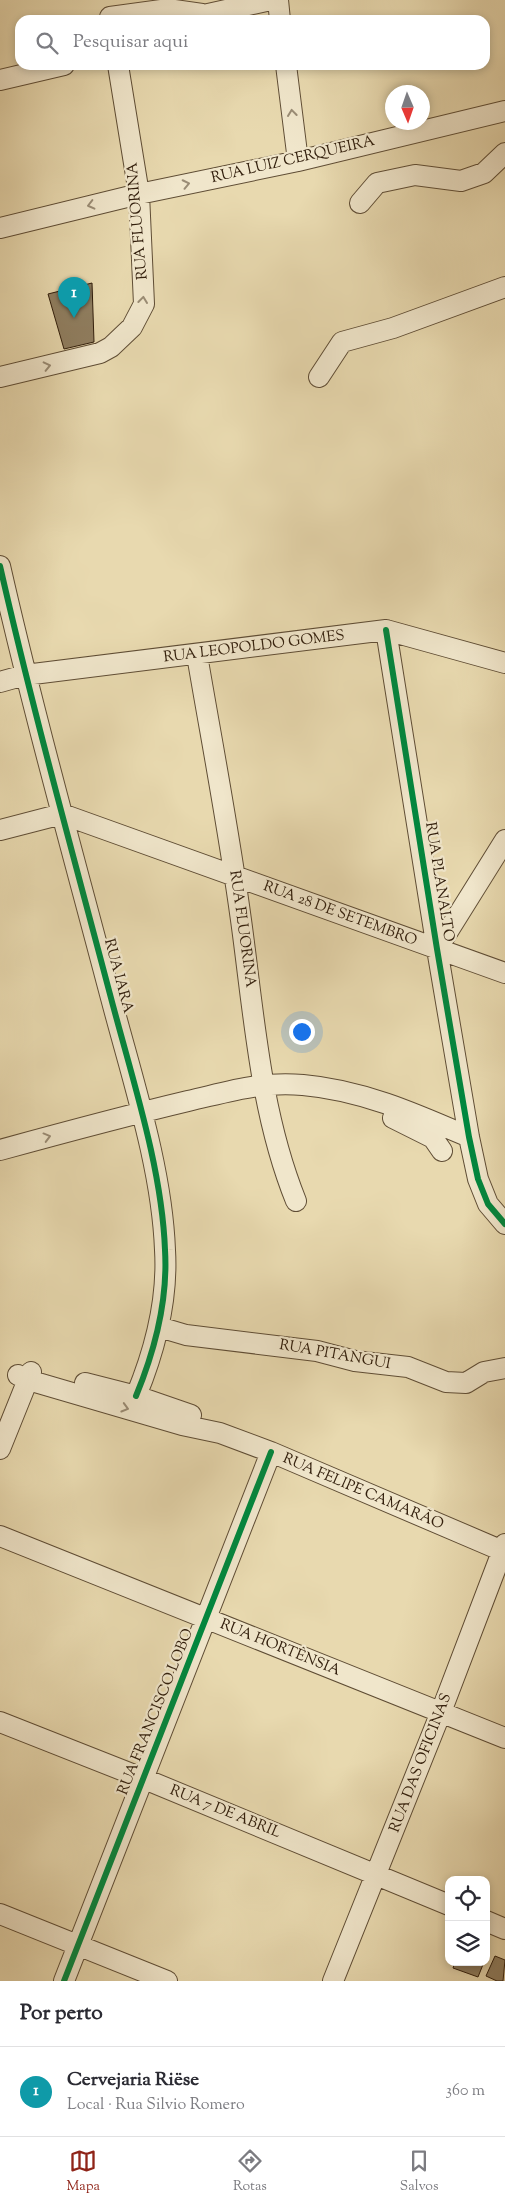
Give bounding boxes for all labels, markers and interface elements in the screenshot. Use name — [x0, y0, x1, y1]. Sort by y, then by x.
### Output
search box — [15, 15, 490, 70]
icon: search — [33, 29, 61, 57]
text: Pesquisar aqui — [73, 29, 188, 56]
north arrow — [385, 85, 430, 130]
one-way arrow — [287, 108, 298, 116]
street label: RUA LUIZ CERQUEIRA — [209, 131, 377, 189]
street label: RUA FLUORINA — [122, 161, 154, 281]
one-way arrow — [182, 179, 191, 190]
one-way arrow — [87, 199, 96, 210]
pin: 1 — [58, 277, 90, 318]
one-way arrow — [137, 295, 148, 303]
one-way arrow — [43, 361, 52, 372]
street label: RUA LEOPOLDO GOMES — [162, 625, 346, 669]
street label: RUA PLANALTO — [419, 820, 459, 944]
street label: RUA FLUORINA — [223, 869, 261, 989]
street label: RUA 28 DE SETEMBRO — [260, 876, 420, 952]
street label: RUA IARA — [98, 936, 138, 1016]
your location — [289, 1019, 315, 1045]
one-way arrow — [43, 1133, 51, 1143]
street label: RUA PITANGUI — [278, 1335, 392, 1375]
one-way arrow — [120, 1403, 129, 1413]
street label: RUA FELIPE CAMARÃO — [279, 1448, 447, 1536]
street label: RUA HORTÊNSIA — [217, 1613, 344, 1682]
street label: RUA FRANCISCO LOBO — [113, 1625, 199, 1798]
street label: RUA DAS OFICINAS — [385, 1690, 457, 1836]
street label: RUA 7 DE ABRIL — [166, 1780, 284, 1844]
map controls — [445, 1876, 490, 1966]
button: locate — [445, 1876, 490, 1921]
button: layers — [445, 1921, 490, 1966]
text: Por perto — [20, 1999, 103, 2029]
text: Cervejaria Riëse — [67, 2067, 199, 2094]
text: 1 — [33, 2080, 39, 2103]
text: 360 m — [446, 2080, 485, 2103]
text: Local · Rua Silvio Romero — [67, 2094, 245, 2117]
tab: Mapa — [66, 2147, 100, 2197]
tab: Rotas — [233, 2147, 267, 2197]
tab: Salvos — [400, 2147, 438, 2197]

